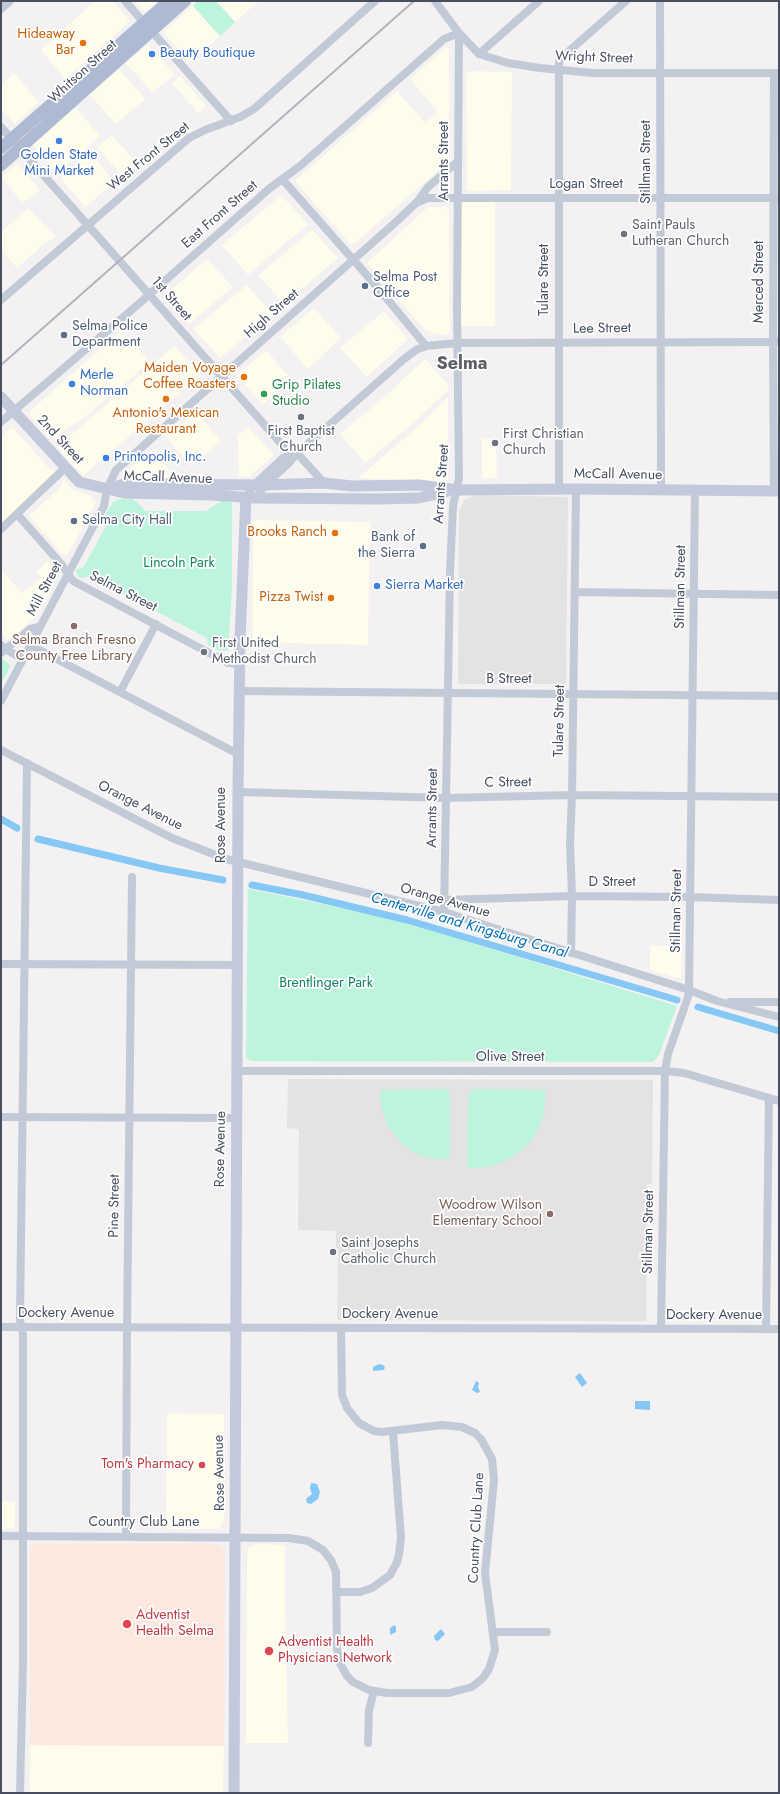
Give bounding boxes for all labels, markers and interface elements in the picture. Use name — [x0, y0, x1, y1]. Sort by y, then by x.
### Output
place label: Hideaway Bar — [17, 27, 75, 60]
street label: Whitson Street — [45, 37, 121, 107]
marker: Hideaway Bar — [78, 38, 88, 48]
place label: Beauty Boutique — [160, 46, 255, 62]
street label: Wright Street — [555, 48, 633, 68]
marker: Beauty Boutique — [147, 49, 157, 59]
street label: West Front Street — [105, 119, 193, 195]
street label: Stillman Street — [639, 120, 655, 204]
street label: Arrants Street — [437, 121, 453, 201]
marker: Golden State Mini Market — [54, 136, 64, 146]
place label: Golden State Mini Market — [21, 148, 97, 180]
street label: Logan Street — [549, 177, 623, 193]
street label: East Front Street — [179, 178, 261, 252]
place label: Saint Pauls Lutheran Church — [632, 218, 729, 250]
marker: Saint Pauls Lutheran Church — [619, 229, 629, 239]
street label: Merced Street — [752, 241, 768, 323]
street label: Tulare Street — [537, 244, 553, 316]
place label: Selma Post Office — [373, 270, 437, 302]
street label: 1st Street — [147, 274, 195, 324]
marker: Selma Post Office — [360, 281, 370, 291]
street label: High Street — [241, 286, 303, 342]
place label: Selma Police Department — [72, 319, 148, 352]
street label: Lee Street — [573, 320, 631, 338]
marker: Selma Police Department — [59, 330, 69, 340]
district label: Selma — [437, 354, 487, 376]
place label: Maiden Voyage Coffee Roasters — [143, 361, 236, 394]
place label: Merle Norman — [80, 368, 128, 400]
marker: Maiden Voyage Coffee Roasters — [239, 372, 249, 382]
place label: Grip Pilates Studio — [272, 378, 341, 410]
marker: Merle Norman — [67, 379, 77, 389]
marker: Grip Pilates Studio — [259, 389, 269, 399]
marker: Antonio's Mexican Restaurant — [161, 394, 171, 404]
place label: Antonio's Mexican Restaurant — [113, 406, 219, 438]
street label: 2nd Street — [33, 412, 87, 468]
marker: First Baptist Church — [296, 412, 306, 422]
place label: First Baptist Church — [267, 424, 335, 456]
place label: First Christian Church — [503, 427, 584, 460]
marker: First Christian Church — [490, 438, 500, 448]
street label: Arrants Street — [431, 444, 453, 524]
place label: Printopolis, Inc. — [114, 450, 206, 466]
marker: Printopolis, Inc. — [101, 453, 111, 463]
street label: McCall Avenue — [574, 466, 662, 484]
street label: McCall Avenue — [123, 468, 213, 488]
place label: Selma City Hall — [82, 513, 172, 529]
marker: Selma City Hall — [69, 516, 79, 526]
place label: Brooks Ranch — [247, 525, 327, 541]
marker: Brooks Ranch — [330, 528, 340, 538]
place label: Bank of the Sierra — [358, 530, 415, 562]
marker: Bank of the Sierra — [418, 541, 428, 551]
street label: Stillman Street — [672, 545, 690, 629]
park label: Lincoln Park — [143, 556, 215, 572]
street label: Mill Street — [24, 559, 66, 619]
street label: Selma Street — [87, 568, 159, 616]
place label: Sierra Market — [385, 578, 463, 594]
marker: Sierra Market — [372, 581, 382, 591]
place label: Pizza Twist — [259, 590, 323, 606]
marker: Pizza Twist — [326, 593, 336, 603]
marker: Selma Branch Fresno County Free Library — [69, 621, 79, 631]
place label: Selma Branch Fresno County Free Library — [12, 633, 136, 666]
place label: First United Methodist Church — [212, 636, 317, 668]
marker: First United Methodist Church — [199, 647, 209, 657]
street label: B Street — [486, 672, 532, 688]
street label: Tulare Street — [551, 685, 569, 757]
street label: Arrants Street — [424, 768, 442, 848]
street label: C Street — [484, 774, 532, 792]
street label: Orange Avenue — [95, 777, 185, 835]
street label: Rose Avenue — [214, 787, 230, 863]
street label: Stillman Street — [668, 869, 686, 953]
street label: D Street — [588, 875, 636, 891]
street label: Orange Avenue — [398, 880, 492, 922]
water label: Centerville and Kingsburg Canal — [368, 889, 570, 963]
park label: Brentlinger Park — [279, 976, 373, 992]
street label: Olive Street — [476, 1050, 544, 1066]
street label: Rose Avenue — [212, 1111, 230, 1187]
street label: Pine Street — [106, 1174, 124, 1238]
street label: Stillman Street — [640, 1190, 658, 1274]
place label: Woodrow Wilson Elementary School — [432, 1198, 542, 1230]
marker: Woodrow Wilson Elementary School — [545, 1209, 555, 1219]
place label: Saint Josephs Catholic Church — [341, 1236, 436, 1268]
marker: Saint Josephs Catholic Church — [328, 1247, 338, 1257]
street label: Dockery Avenue — [18, 1306, 114, 1322]
street label: Dockery Avenue — [342, 1307, 438, 1323]
street label: Dockery Avenue — [666, 1308, 762, 1324]
street label: Rose Avenue — [211, 1435, 229, 1511]
place label: Tom's Pharmacy — [101, 1457, 194, 1473]
marker: Tom's Pharmacy — [197, 1460, 207, 1470]
street label: Country Club Lane — [466, 1472, 488, 1584]
street label: Country Club Lane — [89, 1515, 199, 1531]
place label: Adventist Health Selma — [136, 1608, 214, 1640]
marker: Adventist Health Selma — [121, 1618, 133, 1630]
place label: Adventist Health Physicians Network — [278, 1635, 392, 1668]
marker: Adventist Health Physicians Network — [263, 1645, 275, 1657]

